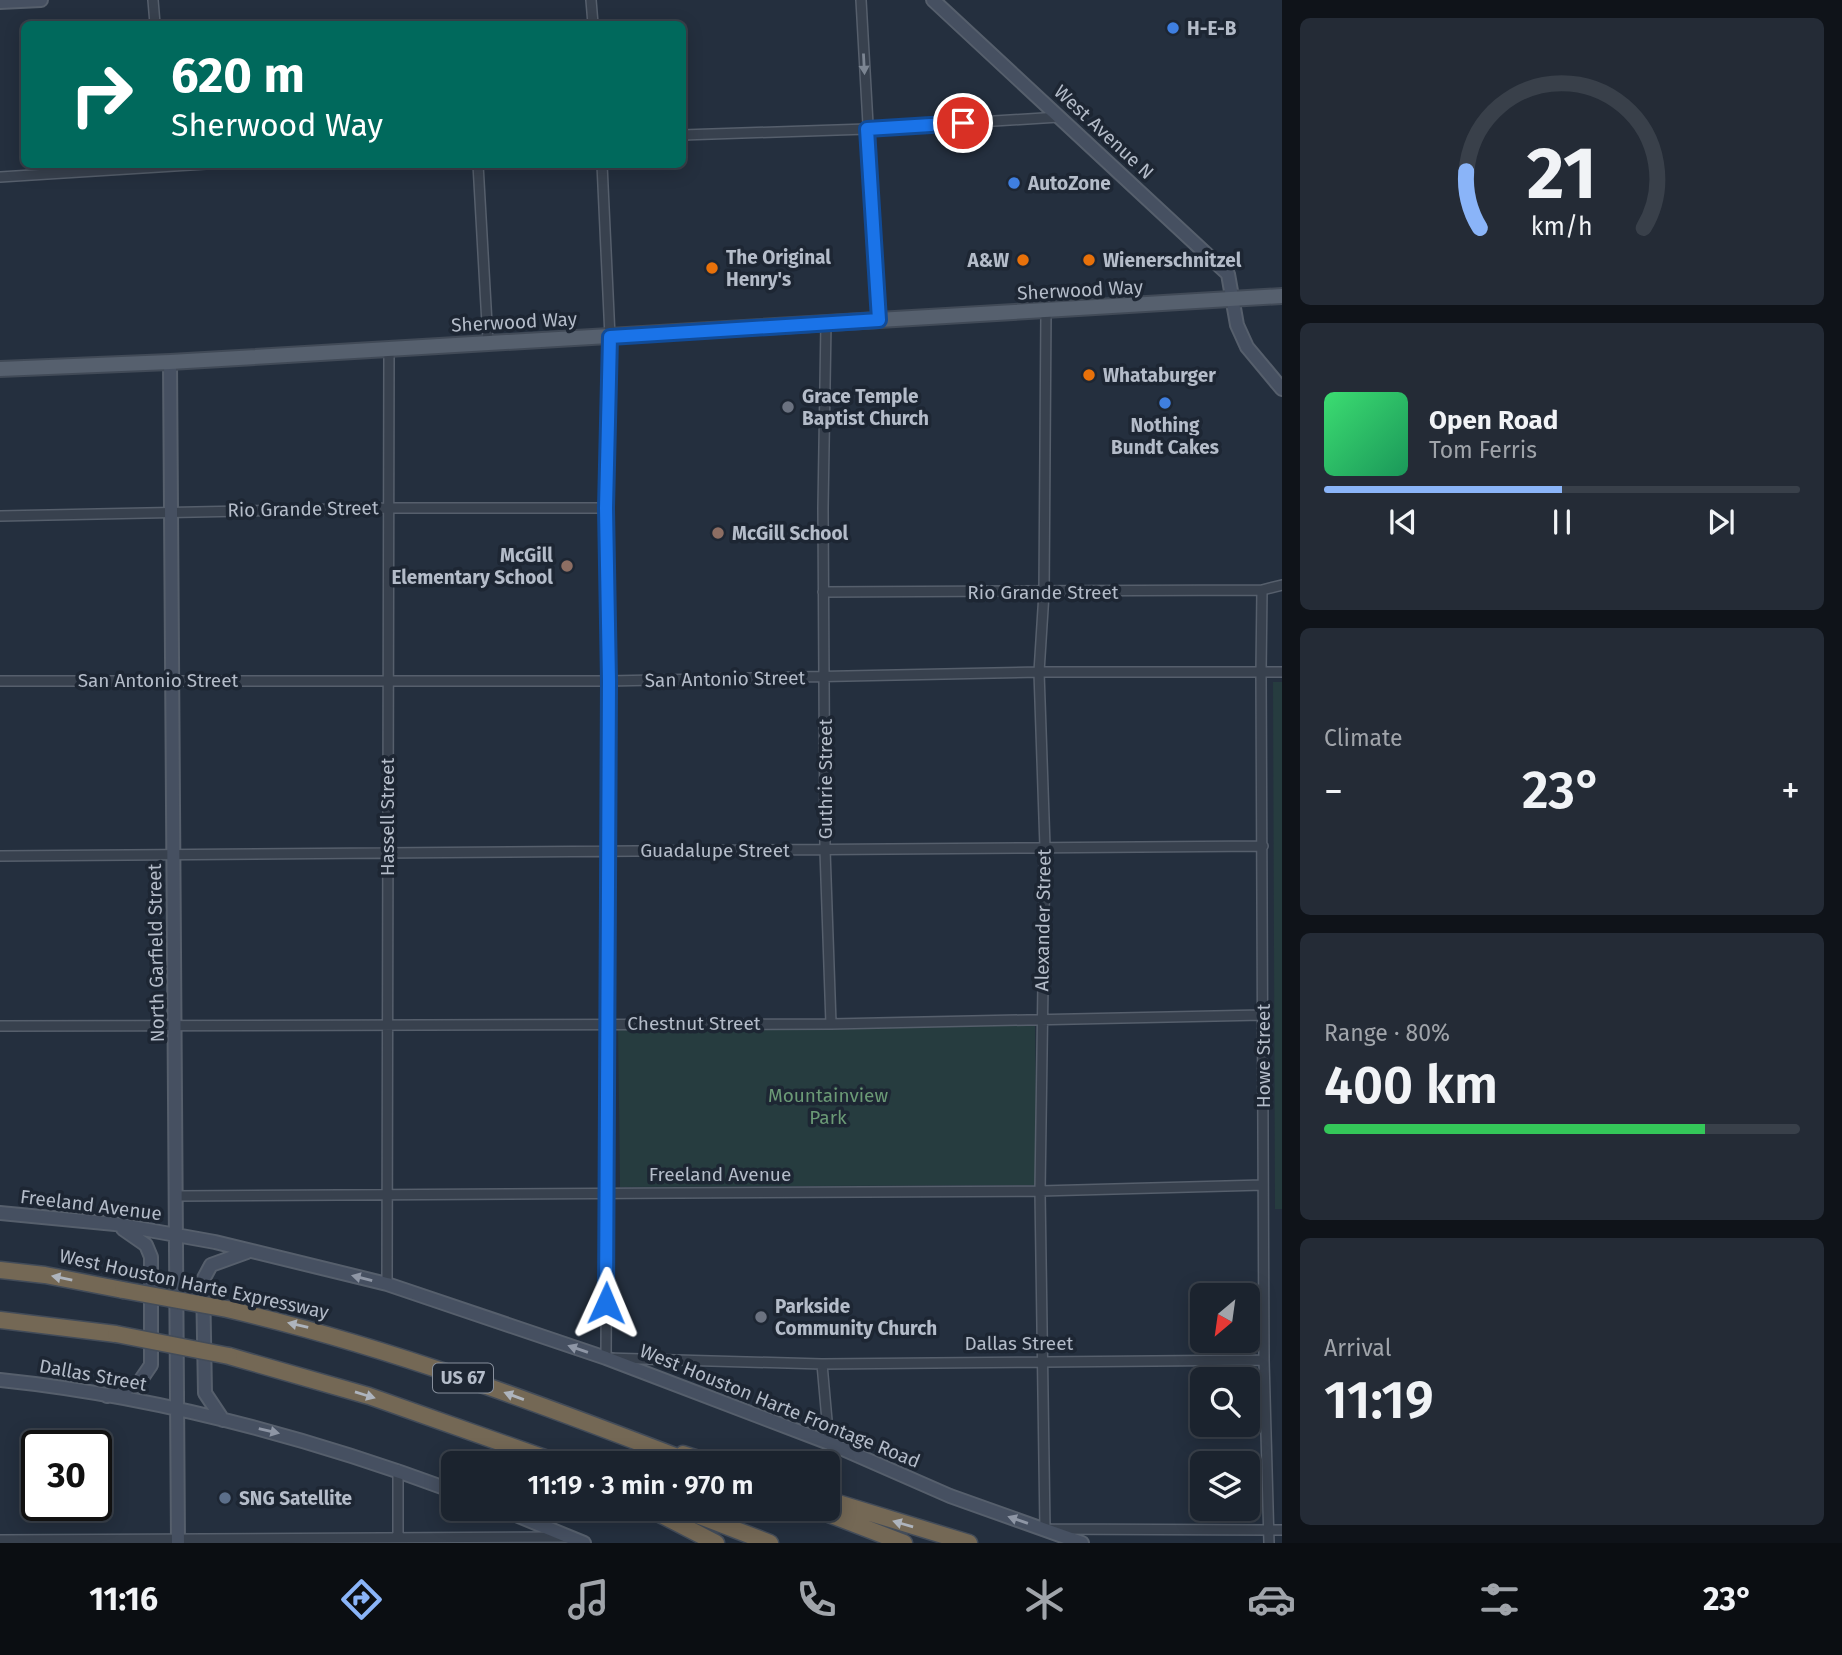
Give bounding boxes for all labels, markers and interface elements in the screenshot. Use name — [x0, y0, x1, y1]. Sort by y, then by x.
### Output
place label: H-E-B — [1187, 17, 1237, 40]
marker: H-E-B — [1165, 20, 1181, 36]
text: 620 m — [171, 46, 305, 105]
icon: right — [56, 49, 147, 140]
one-way arrow — [859, 54, 870, 76]
street label: West Avenue N — [1049, 80, 1159, 184]
pin — [933, 93, 993, 153]
icon: arrive — [944, 104, 982, 142]
text: Sherwood Way — [171, 106, 383, 144]
text: 21 — [1527, 130, 1597, 217]
place label: AutoZone — [1027, 172, 1111, 195]
marker: AutoZone — [1006, 175, 1022, 191]
text: km/h — [1531, 211, 1593, 241]
place label: The Original Henry's — [726, 246, 831, 291]
place label: A&W — [967, 249, 1009, 272]
place label: Wienerschnitzel — [1103, 249, 1242, 272]
marker: A&W — [1015, 252, 1031, 268]
marker: Wienerschnitzel — [1081, 252, 1097, 268]
marker: The Original Henry's — [704, 260, 720, 276]
street label: Sherwood Way — [1017, 275, 1144, 305]
street label: Sherwood Way — [451, 307, 578, 337]
place label: Whataburger — [1103, 364, 1216, 387]
marker: Whataburger — [1081, 367, 1097, 383]
place label: Grace Temple Baptist Church — [802, 385, 929, 430]
marker: Nothing Bundt Cakes — [1157, 395, 1173, 411]
marker: Grace Temple Baptist Church — [780, 399, 796, 415]
text: Open Road — [1429, 405, 1558, 436]
place label: Nothing Bundt Cakes — [1111, 414, 1219, 459]
text: Tom Ferris — [1429, 436, 1537, 464]
street label: Rio Grande Street — [227, 496, 379, 522]
icon: previous — [1384, 503, 1422, 541]
icon: pause — [1543, 503, 1581, 541]
icon: next — [1702, 503, 1740, 541]
place label: McGill School — [732, 522, 849, 545]
marker: McGill School — [710, 525, 726, 541]
place label: McGill Elementary School — [391, 544, 553, 589]
marker: McGill Elementary School — [559, 558, 575, 574]
street label: Rio Grande Street — [967, 581, 1119, 604]
street label: San Antonio Street — [644, 666, 806, 692]
street label: San Antonio Street — [78, 669, 238, 692]
street label: Guthrie Street — [814, 719, 837, 839]
text: Climate — [1324, 724, 1403, 752]
street label: Hassell Street — [376, 758, 399, 876]
text: 23° — [1522, 759, 1602, 822]
text: − — [1324, 768, 1343, 814]
text: + — [1781, 768, 1800, 814]
street label: Guadalupe Street — [640, 839, 790, 862]
street label: Alexander Street — [1030, 848, 1056, 991]
street label: North Garfield Street — [143, 863, 169, 1043]
street label: Howe Street — [1252, 1004, 1275, 1108]
street label: Chestnut Street — [627, 1012, 761, 1035]
text: Range · 80% — [1324, 1019, 1450, 1047]
text: 400 km — [1324, 1054, 1498, 1117]
park label: Mountainview Park — [768, 1084, 888, 1129]
street label: Freeland Avenue — [649, 1163, 791, 1186]
street label: Freeland Avenue — [19, 1185, 163, 1225]
street label: West Houston Harte Expressway — [57, 1244, 332, 1324]
position arrow — [569, 1266, 643, 1340]
one-way arrow — [51, 1272, 73, 1283]
one-way arrow — [351, 1272, 373, 1283]
north arrow — [1190, 1283, 1260, 1353]
map controls — [1190, 1283, 1260, 1521]
place label: Parkside Community Church — [775, 1295, 937, 1340]
marker: Parkside Community Church — [753, 1309, 769, 1325]
one-way arrow — [287, 1320, 309, 1331]
street label: Dallas Street — [965, 1332, 1074, 1355]
text: Arrival — [1324, 1334, 1391, 1362]
street label: West Houston Harte Frontage Road — [636, 1339, 924, 1473]
one-way arrow — [567, 1343, 588, 1353]
street label: Dallas Street — [37, 1354, 149, 1396]
road number: US 67 — [433, 1364, 493, 1392]
button: search — [1190, 1367, 1260, 1437]
text: 11:19 — [1324, 1369, 1434, 1432]
one-way arrow — [355, 1390, 376, 1401]
one-way arrow — [504, 1391, 525, 1402]
one-way arrow — [259, 1426, 281, 1437]
speed limit sign: 30 — [21, 1430, 112, 1521]
button: layers — [1190, 1451, 1260, 1521]
text: 11:19 · 3 min · 970 m — [527, 1470, 754, 1501]
place label: SNG Satellite — [239, 1487, 352, 1510]
marker: SNG Satellite — [217, 1490, 233, 1506]
one-way arrow — [1007, 1514, 1028, 1525]
one-way arrow — [893, 1519, 914, 1529]
icon: directions — [337, 1575, 386, 1624]
icon: music — [564, 1575, 613, 1624]
icon: phone — [792, 1575, 841, 1624]
icon: climate — [1020, 1575, 1069, 1624]
icon: car — [1247, 1575, 1296, 1624]
icon: filters — [1475, 1575, 1524, 1624]
text: 11:16 — [89, 1580, 158, 1618]
text: 23° — [1703, 1580, 1753, 1618]

